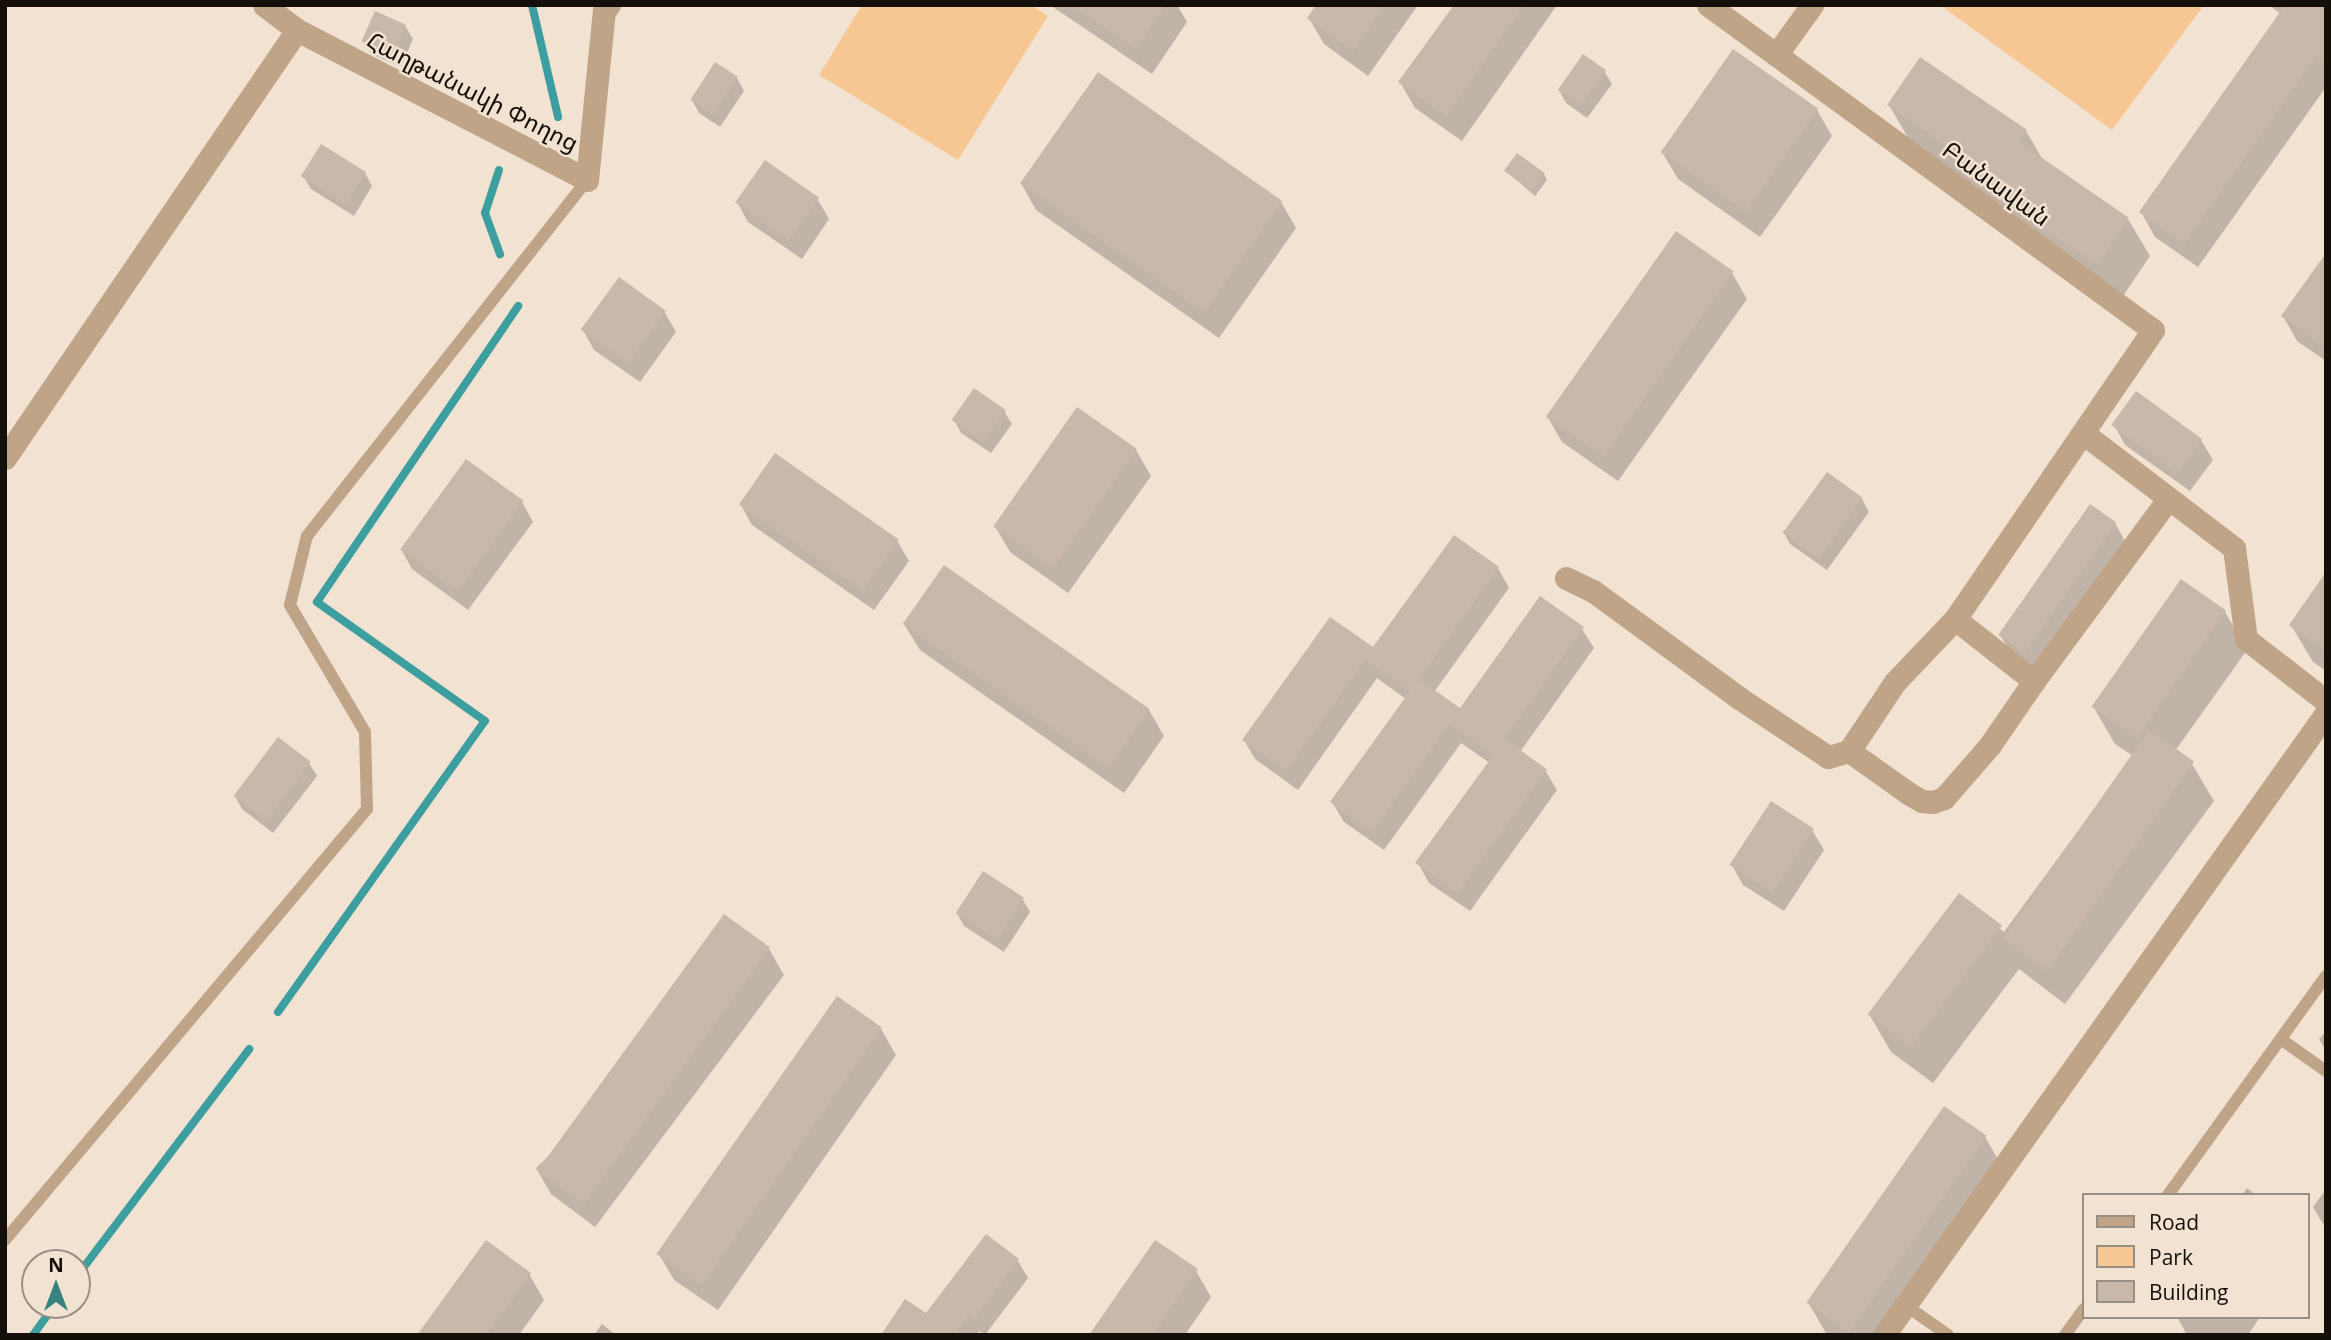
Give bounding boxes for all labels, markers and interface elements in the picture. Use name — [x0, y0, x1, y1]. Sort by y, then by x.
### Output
street label: Հաղթանակի Փողոց — [362, 25, 584, 157]
street label: Բանավան — [1938, 134, 2056, 232]
legend — [2082, 1193, 2310, 1319]
text: Road — [2149, 1208, 2199, 1236]
text: Park — [2149, 1243, 2193, 1271]
north arrow — [21, 1249, 91, 1319]
text: N — [48, 1252, 64, 1278]
text: Building — [2149, 1278, 2228, 1306]

